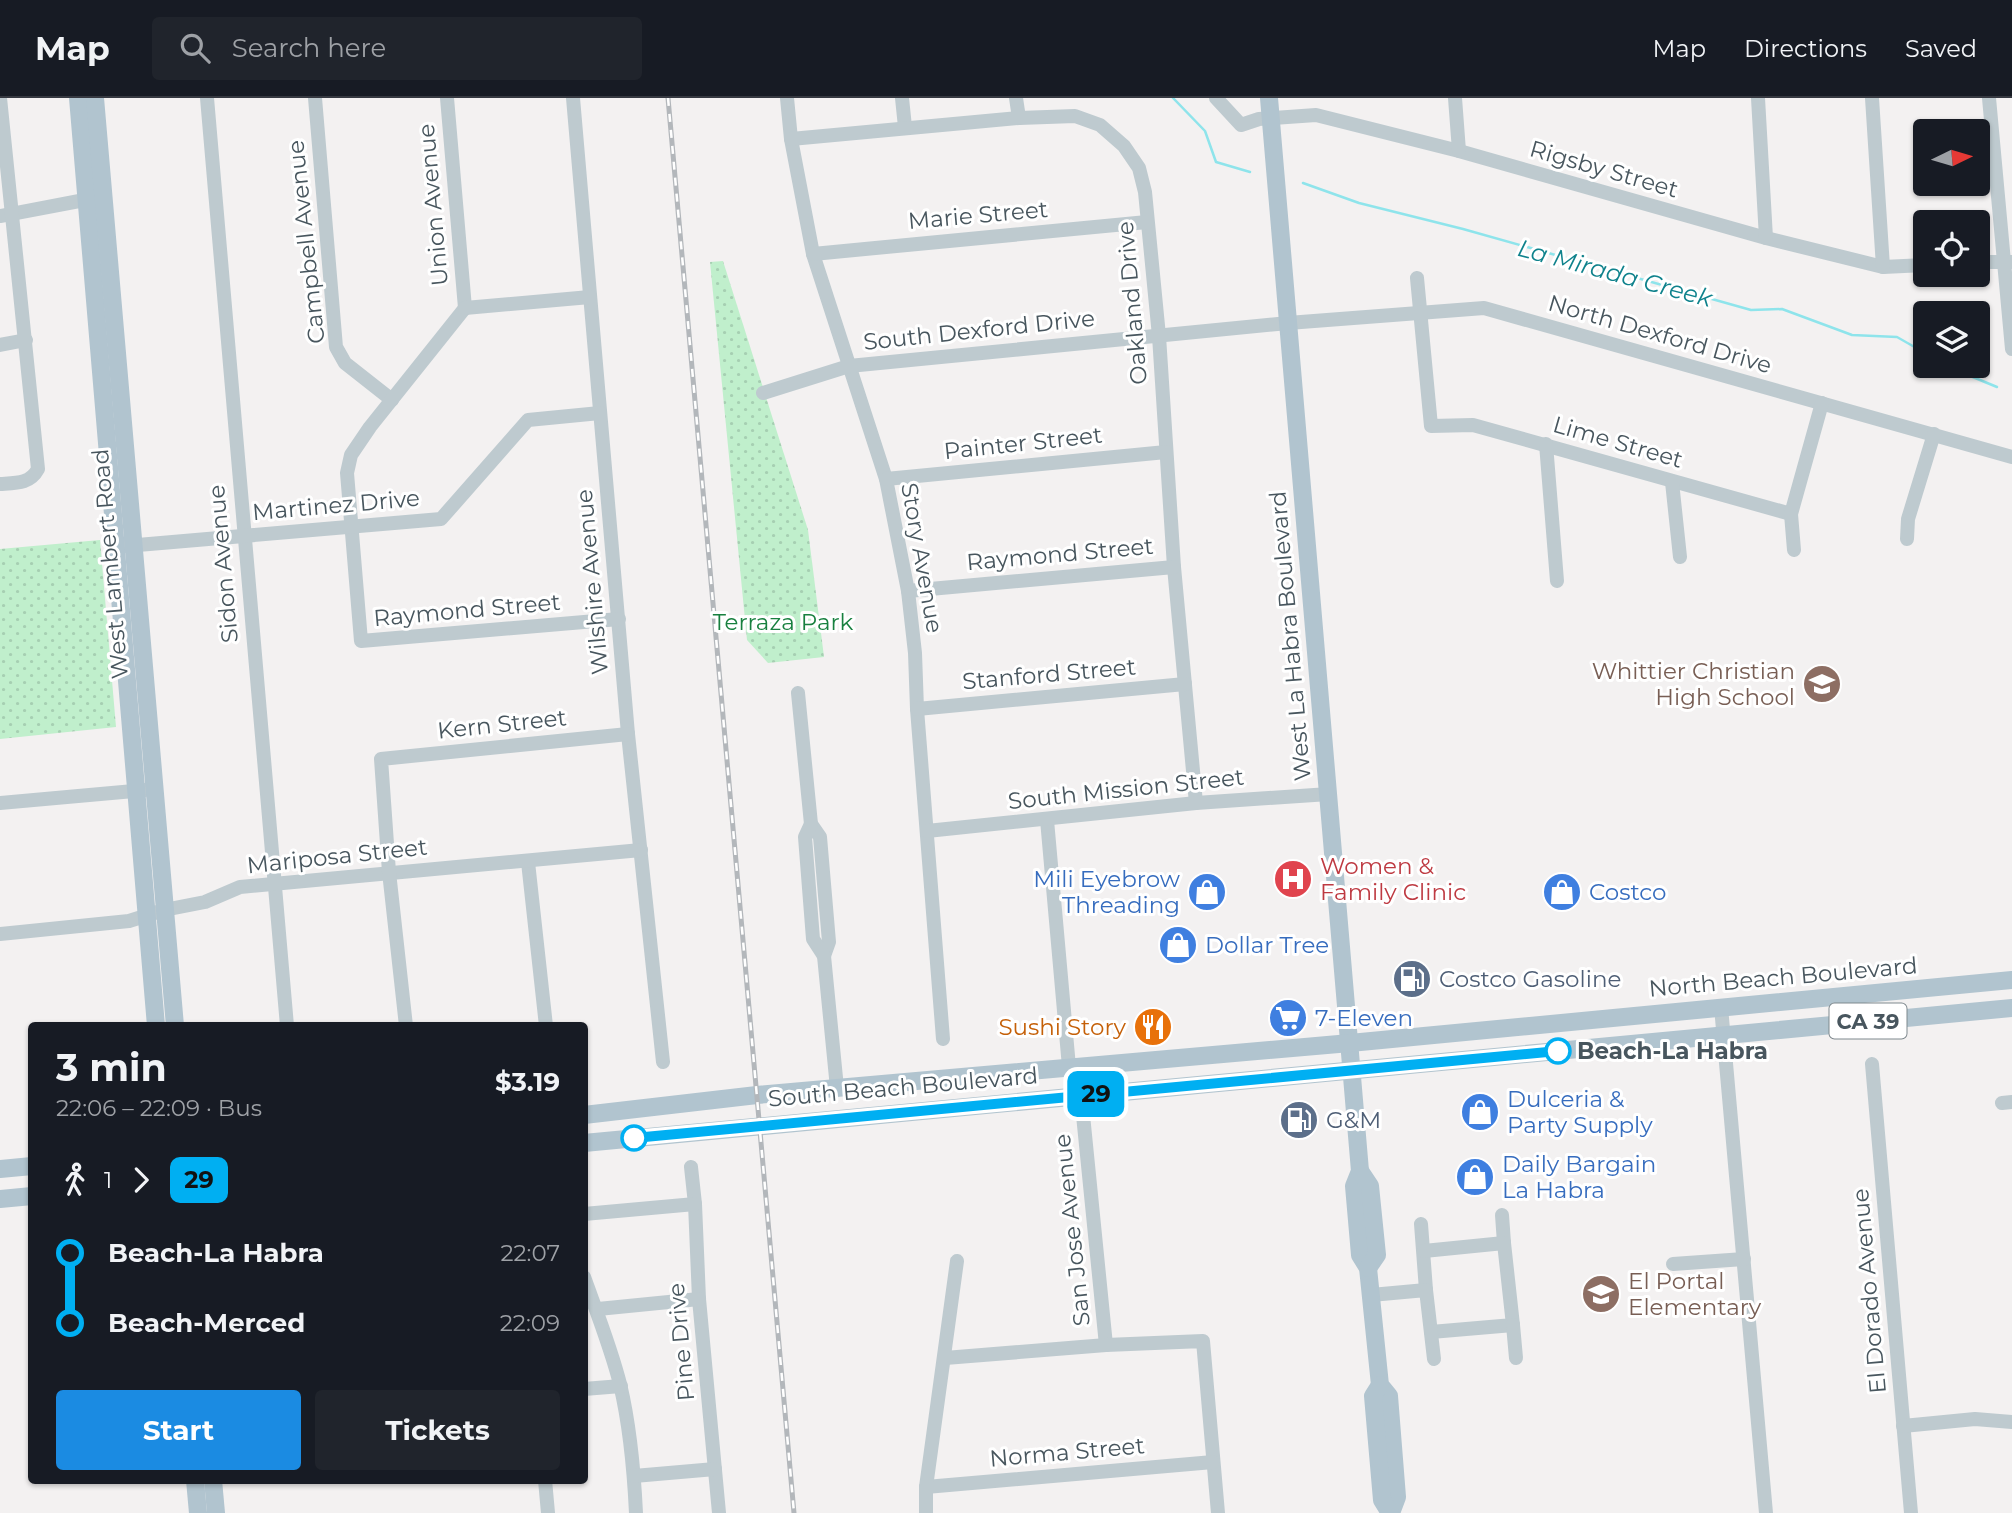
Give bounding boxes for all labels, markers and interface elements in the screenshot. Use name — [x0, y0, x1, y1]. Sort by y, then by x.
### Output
search box — [152, 17, 642, 80]
text: Map — [35, 28, 110, 68]
icon: search — [176, 29, 214, 67]
text: Search here — [232, 32, 386, 64]
text: Map — [1653, 34, 1706, 63]
text: Directions — [1744, 34, 1867, 63]
text: Saved — [1905, 34, 1977, 63]
north arrow — [1913, 119, 1990, 196]
map controls — [1913, 119, 1990, 378]
street label: Union Avenue — [412, 123, 454, 287]
street label: Rigsby Street — [1527, 134, 1681, 204]
street label: Campbell Avenue — [281, 139, 331, 345]
street label: Marie Street — [907, 195, 1049, 235]
button: locate — [1913, 210, 1990, 287]
street label: Oakland Drive — [1111, 220, 1153, 386]
water label: La Mirada Creek — [1515, 233, 1717, 313]
street label: North Dexford Drive — [1545, 289, 1775, 379]
button: layers — [1913, 301, 1990, 378]
street label: South Dexford Drive — [862, 304, 1096, 356]
street label: Lime Street — [1550, 410, 1686, 474]
street label: Painter Street — [942, 421, 1104, 465]
street label: West Lambert Road — [86, 448, 134, 680]
street label: Story Avenue — [895, 481, 949, 635]
street label: Sidon Avenue — [202, 484, 244, 644]
street label: Martinez Drive — [251, 484, 421, 526]
street label: Wilshire Avenue — [570, 488, 614, 676]
street label: West La Habra Boulevard — [1263, 490, 1317, 782]
street label: Raymond Street — [965, 532, 1155, 576]
street label: Raymond Street — [372, 588, 562, 632]
park label: Terraza Park — [713, 608, 854, 636]
street label: Stanford Street — [961, 652, 1137, 696]
place label: Whittier Christian High School — [1592, 657, 1795, 711]
school or university icon: Whittier Christian High School — [1801, 663, 1843, 705]
street label: Kern Street — [436, 703, 568, 745]
street label: South Mission Street — [1007, 763, 1245, 815]
street label: Mariposa Street — [245, 833, 429, 879]
place label: Women & Family Clinic — [1320, 852, 1466, 906]
hospital icon: Women & Family Clinic — [1272, 858, 1314, 900]
place label: Mili Eyebrow Threading — [1033, 865, 1181, 919]
shop icon: Mili Eyebrow Threading — [1186, 871, 1228, 913]
shop icon: Costco — [1541, 871, 1583, 913]
place label: Costco — [1589, 878, 1667, 906]
shop icon: Dollar Tree — [1157, 924, 1199, 966]
place label: Dollar Tree — [1205, 931, 1329, 959]
street label: North Beach Boulevard — [1647, 951, 1919, 1003]
fuel station icon: Costco Gasoline — [1391, 958, 1433, 1000]
place label: Costco Gasoline — [1439, 965, 1621, 993]
supermarket icon: 7-Eleven — [1267, 997, 1309, 1039]
place label: 7-Eleven — [1315, 1004, 1413, 1032]
road number: CA 39 — [1829, 1004, 1906, 1038]
restaurant icon: Sushi Story — [1132, 1006, 1174, 1048]
place label: Sushi Story — [998, 1013, 1127, 1041]
place label: Beach-La Habra — [1577, 1037, 1768, 1065]
marker: Beach-La Habra — [1545, 1038, 1571, 1064]
text: 3 min — [56, 1044, 167, 1091]
street label: South Beach Boulevard — [767, 1061, 1039, 1113]
text: $3.19 — [495, 1066, 560, 1098]
line badge: 29 — [1064, 1071, 1128, 1117]
text: 29 — [1081, 1079, 1111, 1108]
place label: Dulceria & Party Supply — [1507, 1085, 1653, 1139]
shop icon: Dulceria & Party Supply — [1459, 1091, 1501, 1133]
text: 22:06 – 22:09 · Bus — [56, 1094, 262, 1122]
fuel station icon: G&M — [1278, 1099, 1320, 1141]
place label: G&M — [1326, 1106, 1381, 1134]
unlabelled marker — [621, 1125, 647, 1151]
street label: San Jose Avenue — [1048, 1132, 1096, 1328]
place label: Daily Bargain La Habra — [1502, 1150, 1656, 1204]
shop icon: Daily Bargain La Habra — [1454, 1156, 1496, 1198]
icon: walk — [56, 1161, 94, 1199]
icon: forward — [122, 1161, 160, 1199]
text: 29 — [184, 1165, 214, 1194]
text: 1 — [104, 1166, 112, 1194]
street label: El Dorado Avenue — [1846, 1187, 1892, 1395]
text: Beach-La Habra — [108, 1237, 324, 1269]
text: 22:07 — [500, 1239, 560, 1267]
place label: El Portal Elementary — [1628, 1267, 1762, 1321]
school or university icon: El Portal Elementary — [1580, 1273, 1622, 1315]
street label: Pine Drive — [662, 1282, 700, 1402]
text: Beach-Merced — [108, 1307, 305, 1339]
text: 22:09 — [500, 1309, 560, 1337]
button: Start — [56, 1390, 301, 1470]
button: Tickets — [315, 1390, 560, 1470]
street label: Norma Street — [988, 1431, 1146, 1473]

